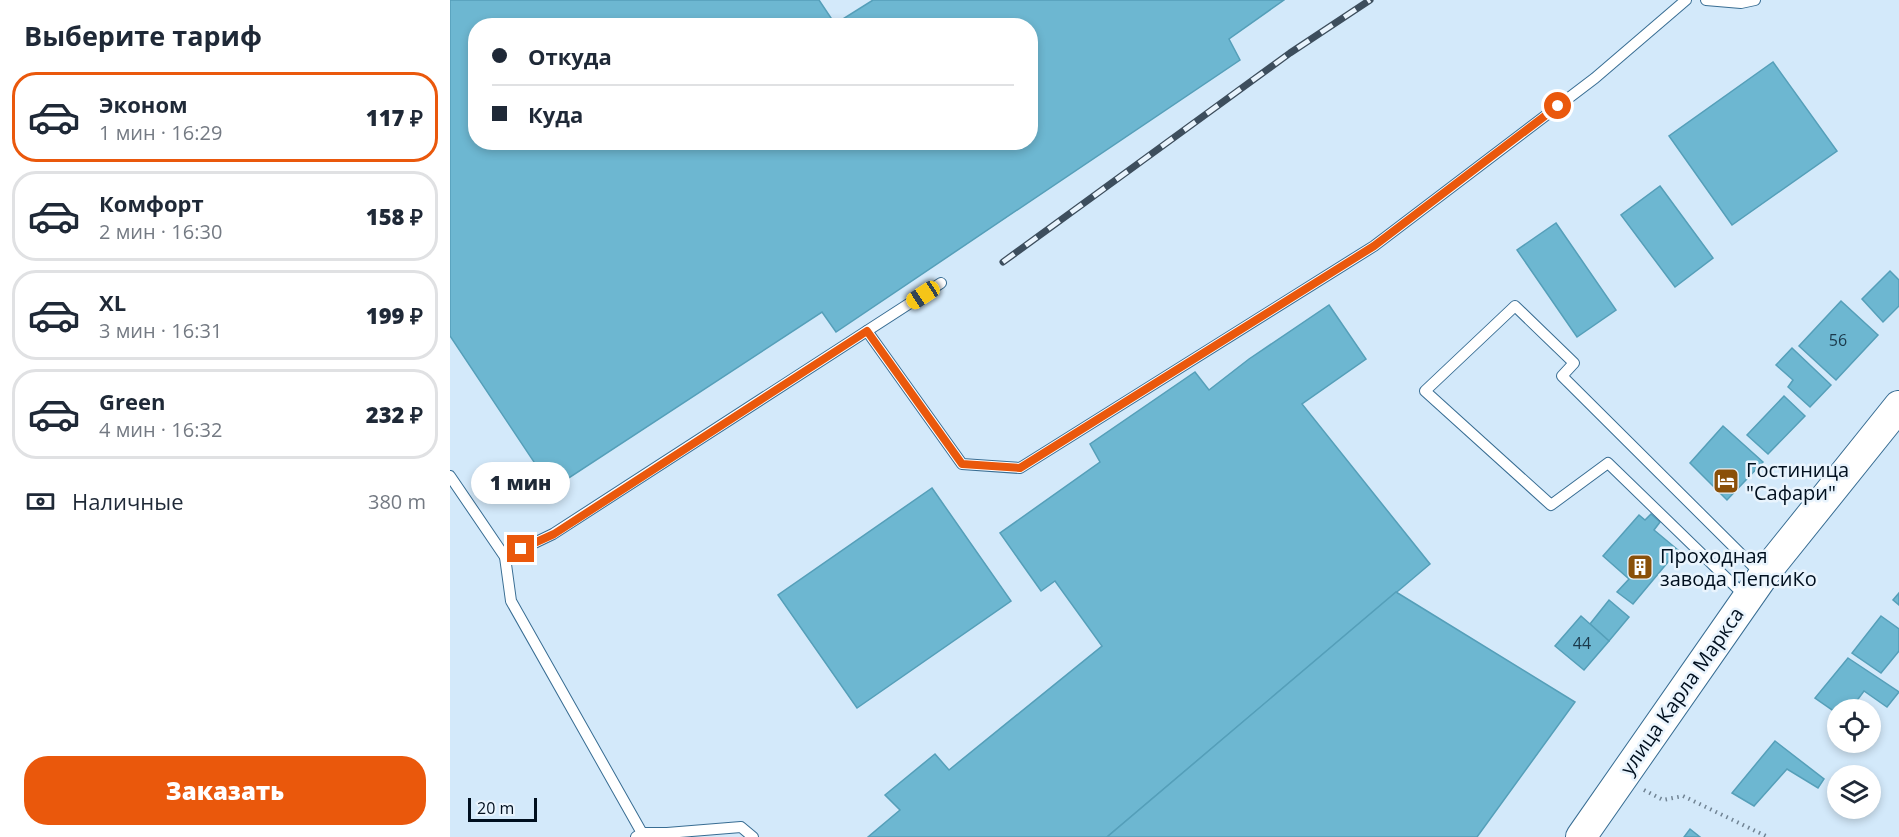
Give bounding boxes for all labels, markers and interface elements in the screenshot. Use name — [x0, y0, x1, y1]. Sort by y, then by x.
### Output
text: Выберите тариф — [24, 17, 262, 54]
text: Откуда — [528, 41, 612, 71]
text: Эконом — [99, 89, 188, 119]
icon: car — [27, 90, 81, 144]
route start — [1544, 92, 1571, 119]
text: Куда — [528, 99, 583, 129]
text: 117 ₽ — [366, 102, 423, 132]
text: 1 мин · 16:29 — [99, 119, 222, 146]
text: Комфорт — [99, 188, 204, 218]
icon: car — [27, 189, 81, 243]
text: 158 ₽ — [366, 201, 423, 231]
text: 2 мин · 16:30 — [99, 218, 222, 245]
car — [903, 278, 943, 312]
text: XL — [99, 287, 126, 317]
icon: car — [27, 288, 81, 342]
text: 199 ₽ — [366, 300, 423, 330]
text: 3 мин · 16:31 — [99, 317, 222, 344]
house number: 56 — [1829, 329, 1847, 351]
text: Green — [99, 386, 165, 416]
icon: car — [27, 387, 81, 441]
text: 232 ₽ — [366, 399, 423, 429]
text: 4 мин · 16:32 — [99, 416, 222, 443]
place label: Гостиница "Сафари" — [1746, 456, 1849, 506]
callout: 1 мин — [472, 462, 571, 504]
hotel icon: Гостиница "Сафари" — [1711, 466, 1741, 496]
text: 1 мин — [490, 469, 551, 496]
icon: cash — [24, 485, 57, 518]
text: Наличные — [72, 486, 184, 516]
text: 380 m — [368, 488, 426, 515]
route end — [507, 535, 534, 562]
place label: Проходная завода ПепсиКо — [1660, 542, 1817, 592]
building icon: Проходная завода ПепсиКо — [1625, 552, 1655, 582]
street label: улица Карла Маркса — [1614, 602, 1750, 780]
house number: 44 — [1573, 632, 1591, 654]
map controls — [1827, 699, 1881, 819]
button: locate — [1827, 699, 1881, 753]
button: Заказать — [24, 756, 426, 825]
button: layers — [1827, 765, 1881, 819]
scale bar — [468, 795, 537, 822]
text: 20 m — [477, 797, 514, 819]

